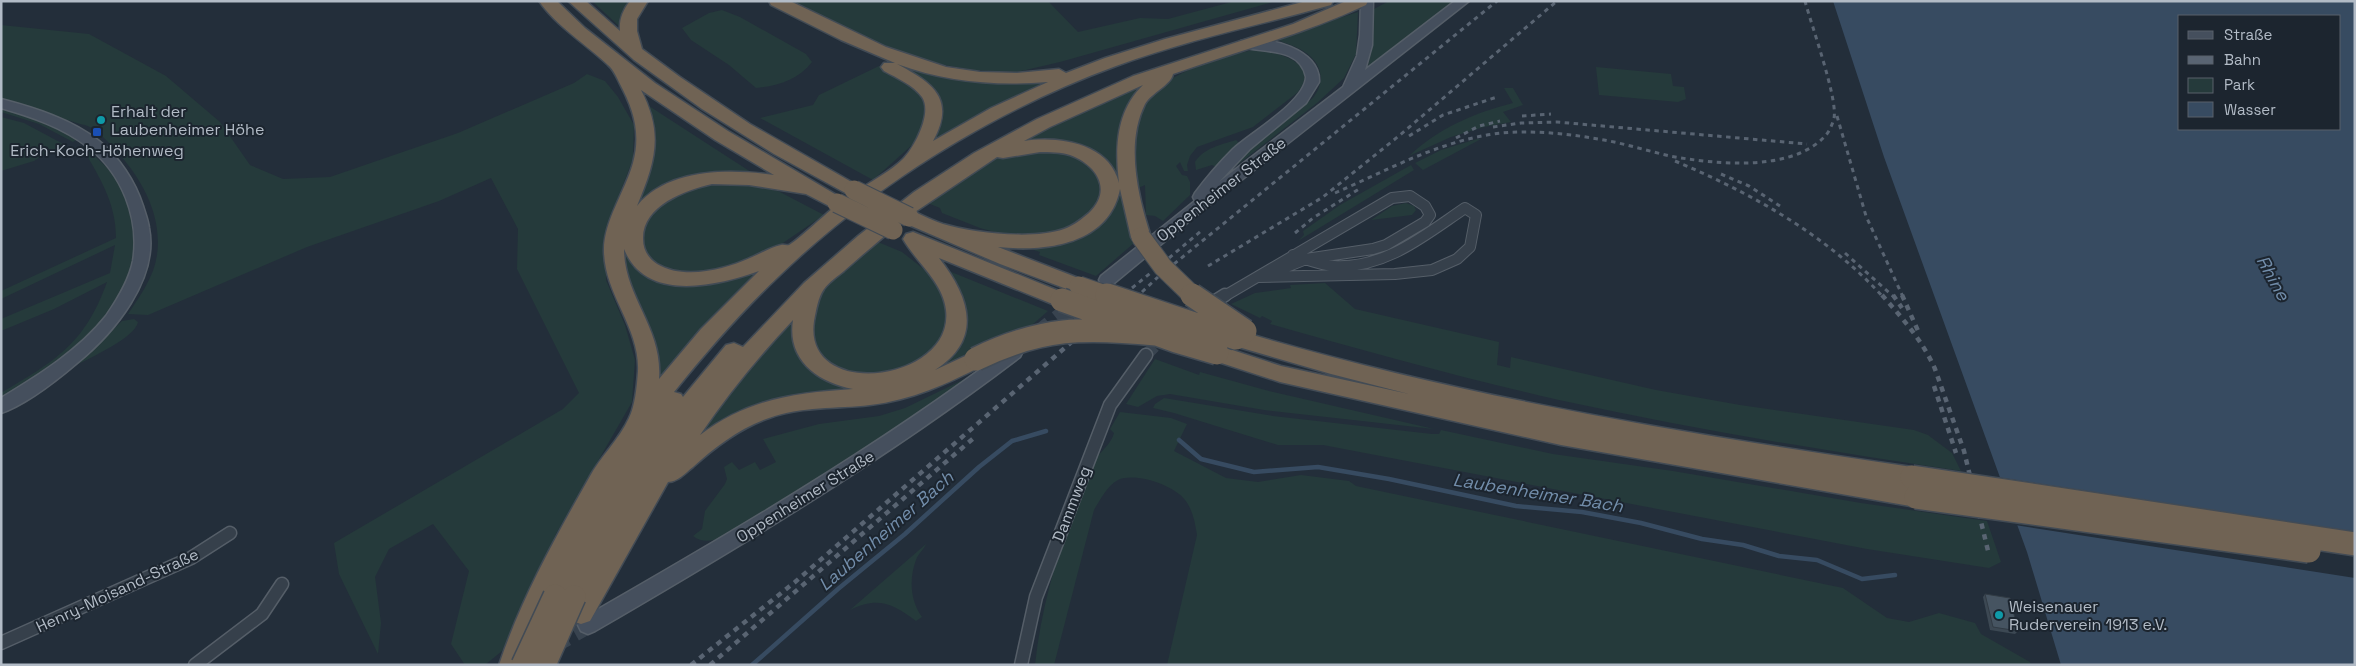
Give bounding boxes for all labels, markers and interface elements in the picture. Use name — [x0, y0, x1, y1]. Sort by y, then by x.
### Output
legend — [2178, 15, 2341, 130]
text: Straße — [2224, 25, 2273, 44]
text: Bahn — [2224, 50, 2261, 69]
text: Park — [2224, 75, 2255, 94]
text: Wasser — [2224, 100, 2276, 119]
place label: Erhalt der Laubenheimer Höhe — [111, 101, 264, 140]
marker: Erhalt der Laubenheimer Höhe — [95, 114, 107, 126]
marker: Erich-Koch-Höhenweg — [91, 126, 103, 138]
street label: Oppenheimer Straße — [1152, 132, 1290, 247]
place label: Erich-Koch-Höhenweg — [10, 140, 184, 161]
water label: Rhine — [2252, 251, 2296, 306]
street label: Oppenheimer Straße — [732, 445, 878, 547]
street label: Dammweg — [1047, 463, 1096, 545]
water label: Laubenheimer Bach — [813, 465, 959, 596]
water label: Laubenheimer Bach — [1451, 468, 1626, 517]
street label: Henry-Moisand-Straße — [33, 544, 202, 637]
place label: Weisenauer Ruderverein 1913 e.V. — [2009, 596, 2167, 635]
marker: Weisenauer Ruderverein 1913 e.V. — [1993, 609, 2005, 621]

